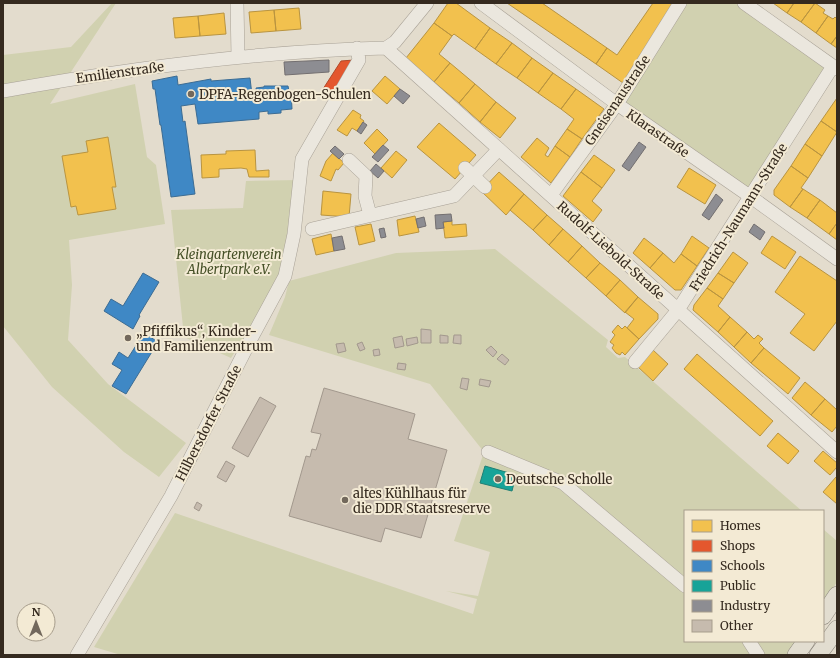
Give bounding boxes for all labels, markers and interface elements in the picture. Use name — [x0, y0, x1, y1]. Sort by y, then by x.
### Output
street label: Gneisenaustraße — [581, 52, 654, 149]
street label: Emilienstraße — [75, 58, 165, 87]
place label: DPFA-Regenbogen-Schulen — [199, 86, 372, 103]
marker: DPFA-Regenbogen-Schulen — [186, 89, 196, 99]
street label: Klarastraße — [623, 106, 693, 161]
street label: Friedrich-Naumann-Straße — [686, 140, 791, 294]
street label: Rudolf-Liebold-Straße — [553, 197, 668, 303]
park label: Kleingartenverein Albertpark e.V. — [175, 246, 282, 278]
place label: „Pfiffikus“, Kinder- und Familienzentrum — [136, 323, 273, 355]
marker: „Pfiffikus“, Kinder- und Familienzentrum — [123, 333, 133, 343]
street label: Hilbersdorfer Straße — [172, 362, 245, 484]
place label: Deutsche Scholle — [506, 471, 613, 488]
marker: Deutsche Scholle — [493, 474, 503, 484]
place label: altes Kühlhaus für die DDR Staatsreserve — [353, 485, 490, 517]
marker: altes Kühlhaus für die DDR Staatsreserve — [340, 495, 350, 505]
legend — [684, 510, 824, 642]
text: Homes — [720, 518, 761, 533]
text: Shops — [720, 538, 755, 553]
text: Schools — [720, 558, 765, 573]
text: Public — [720, 578, 756, 593]
text: Industry — [720, 598, 770, 613]
north arrow — [16, 602, 56, 642]
text: N — [32, 605, 41, 619]
text: Other — [720, 618, 754, 633]

